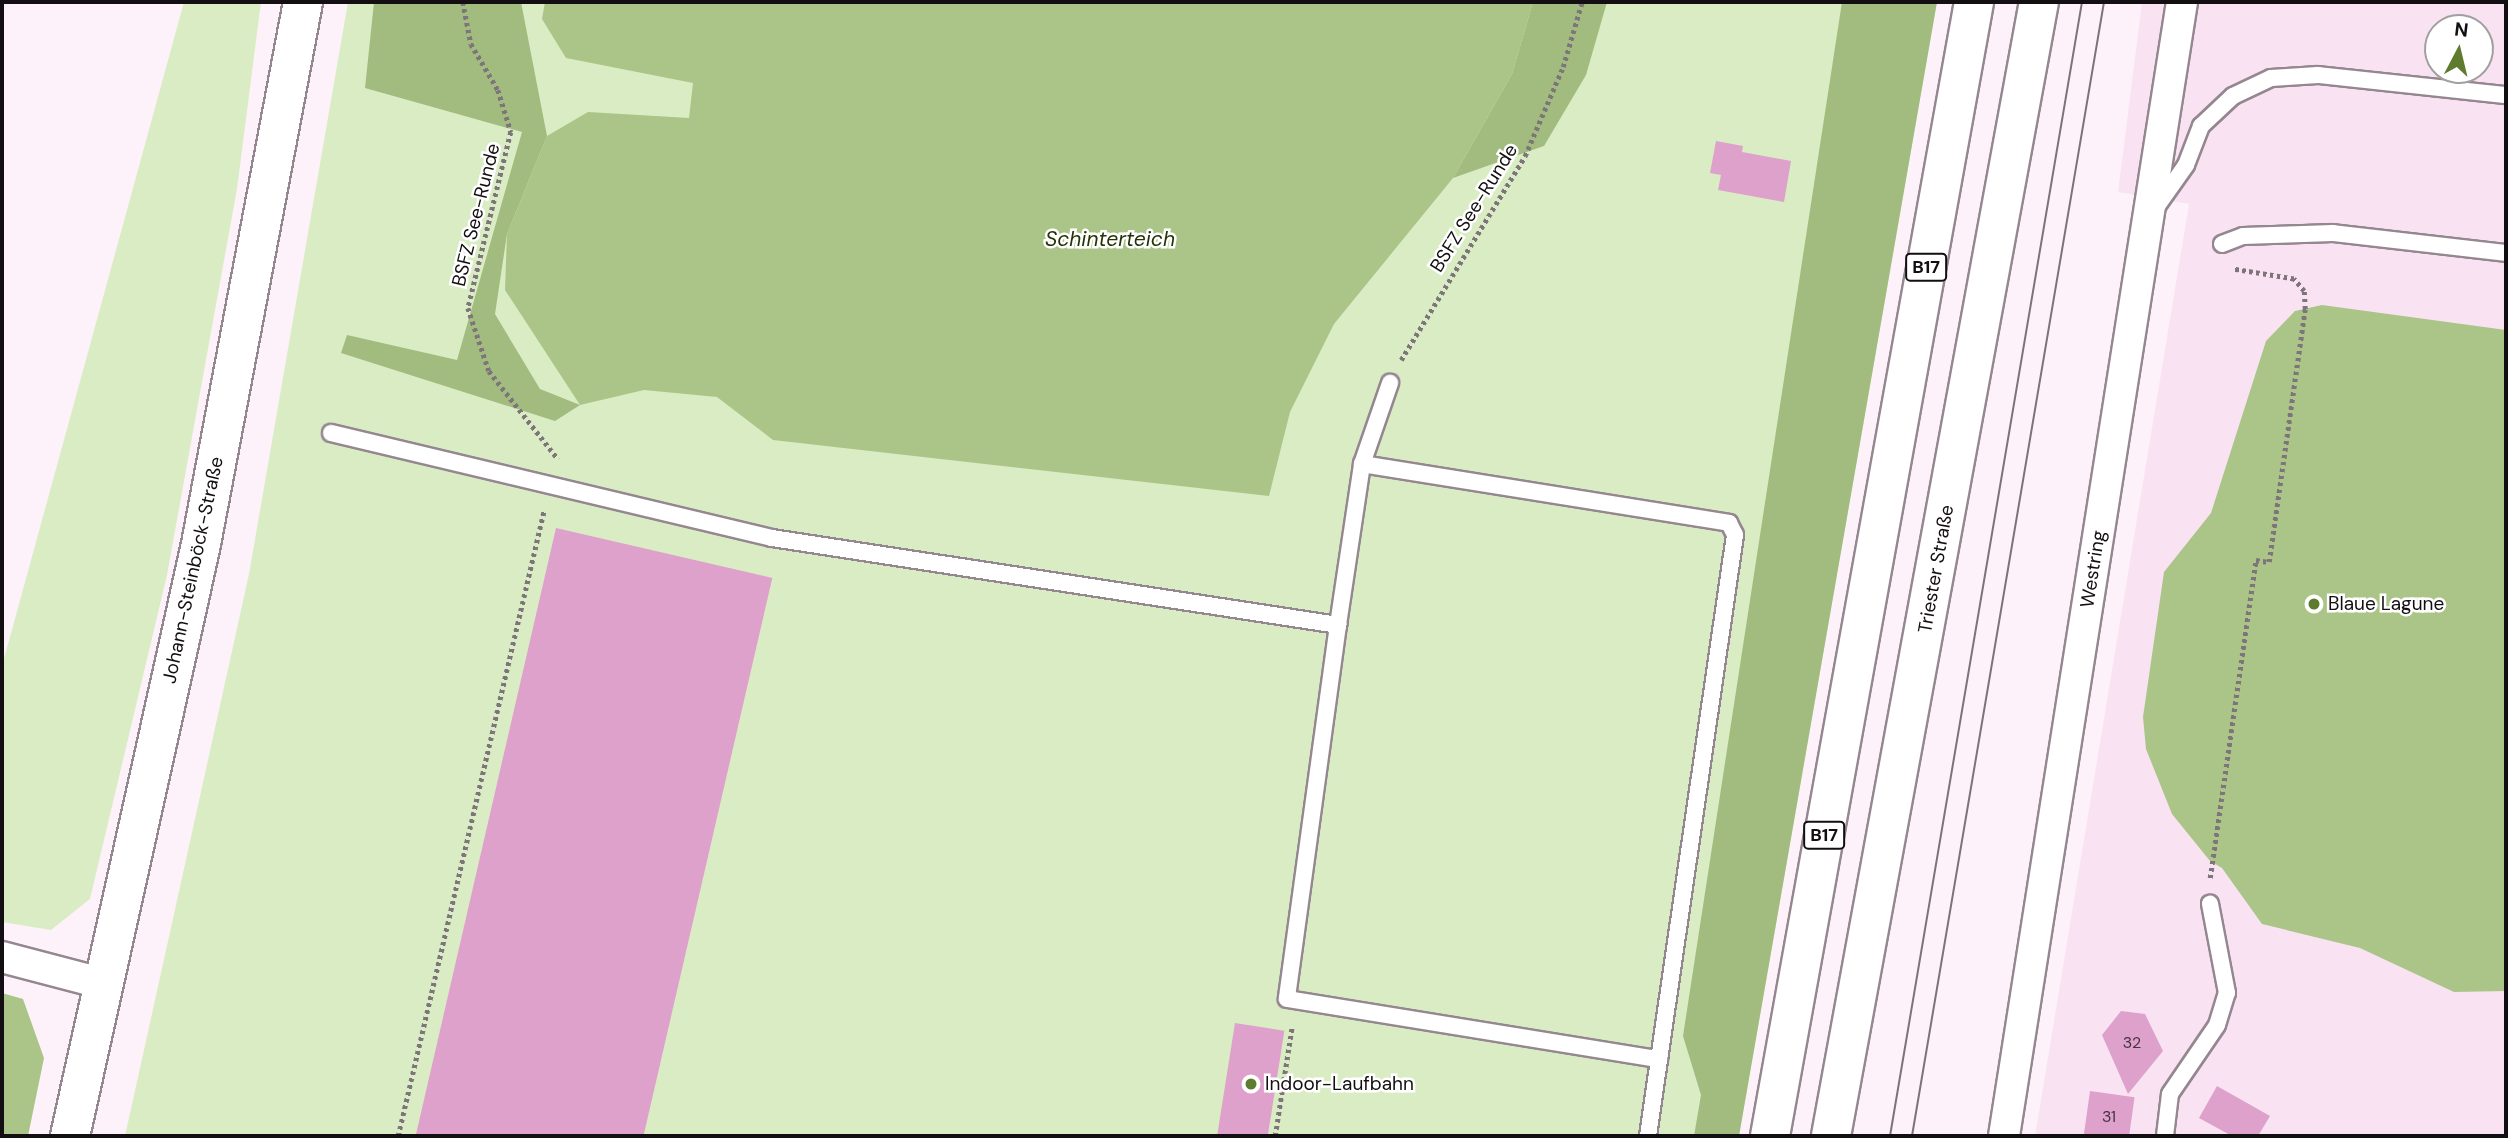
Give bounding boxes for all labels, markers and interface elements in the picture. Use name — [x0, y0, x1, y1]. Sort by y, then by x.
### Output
north arrow — [2424, 14, 2494, 84]
text: N — [2453, 16, 2470, 43]
street label: BSFZ See-Runde — [1425, 140, 1523, 276]
street label: BSFZ See-Runde — [447, 141, 505, 289]
water label: Schinterteich — [1045, 226, 1175, 252]
road number: B17 — [1905, 253, 1947, 282]
street label: Johann-Steinböck-Straße — [158, 454, 228, 686]
street label: Triester Straße — [1913, 503, 1959, 635]
street label: Westring — [2076, 529, 2110, 609]
place label: Blaue Lagune — [2328, 593, 2444, 615]
marker: Blaue Lagune — [2306, 596, 2322, 612]
road number: B17 — [1803, 820, 1845, 850]
house number: 32 — [2123, 1033, 2141, 1053]
place label: Indoor-Laufbahn — [1265, 1073, 1414, 1095]
marker: Indoor-Laufbahn — [1243, 1076, 1259, 1092]
house number: 31 — [2102, 1107, 2116, 1127]

